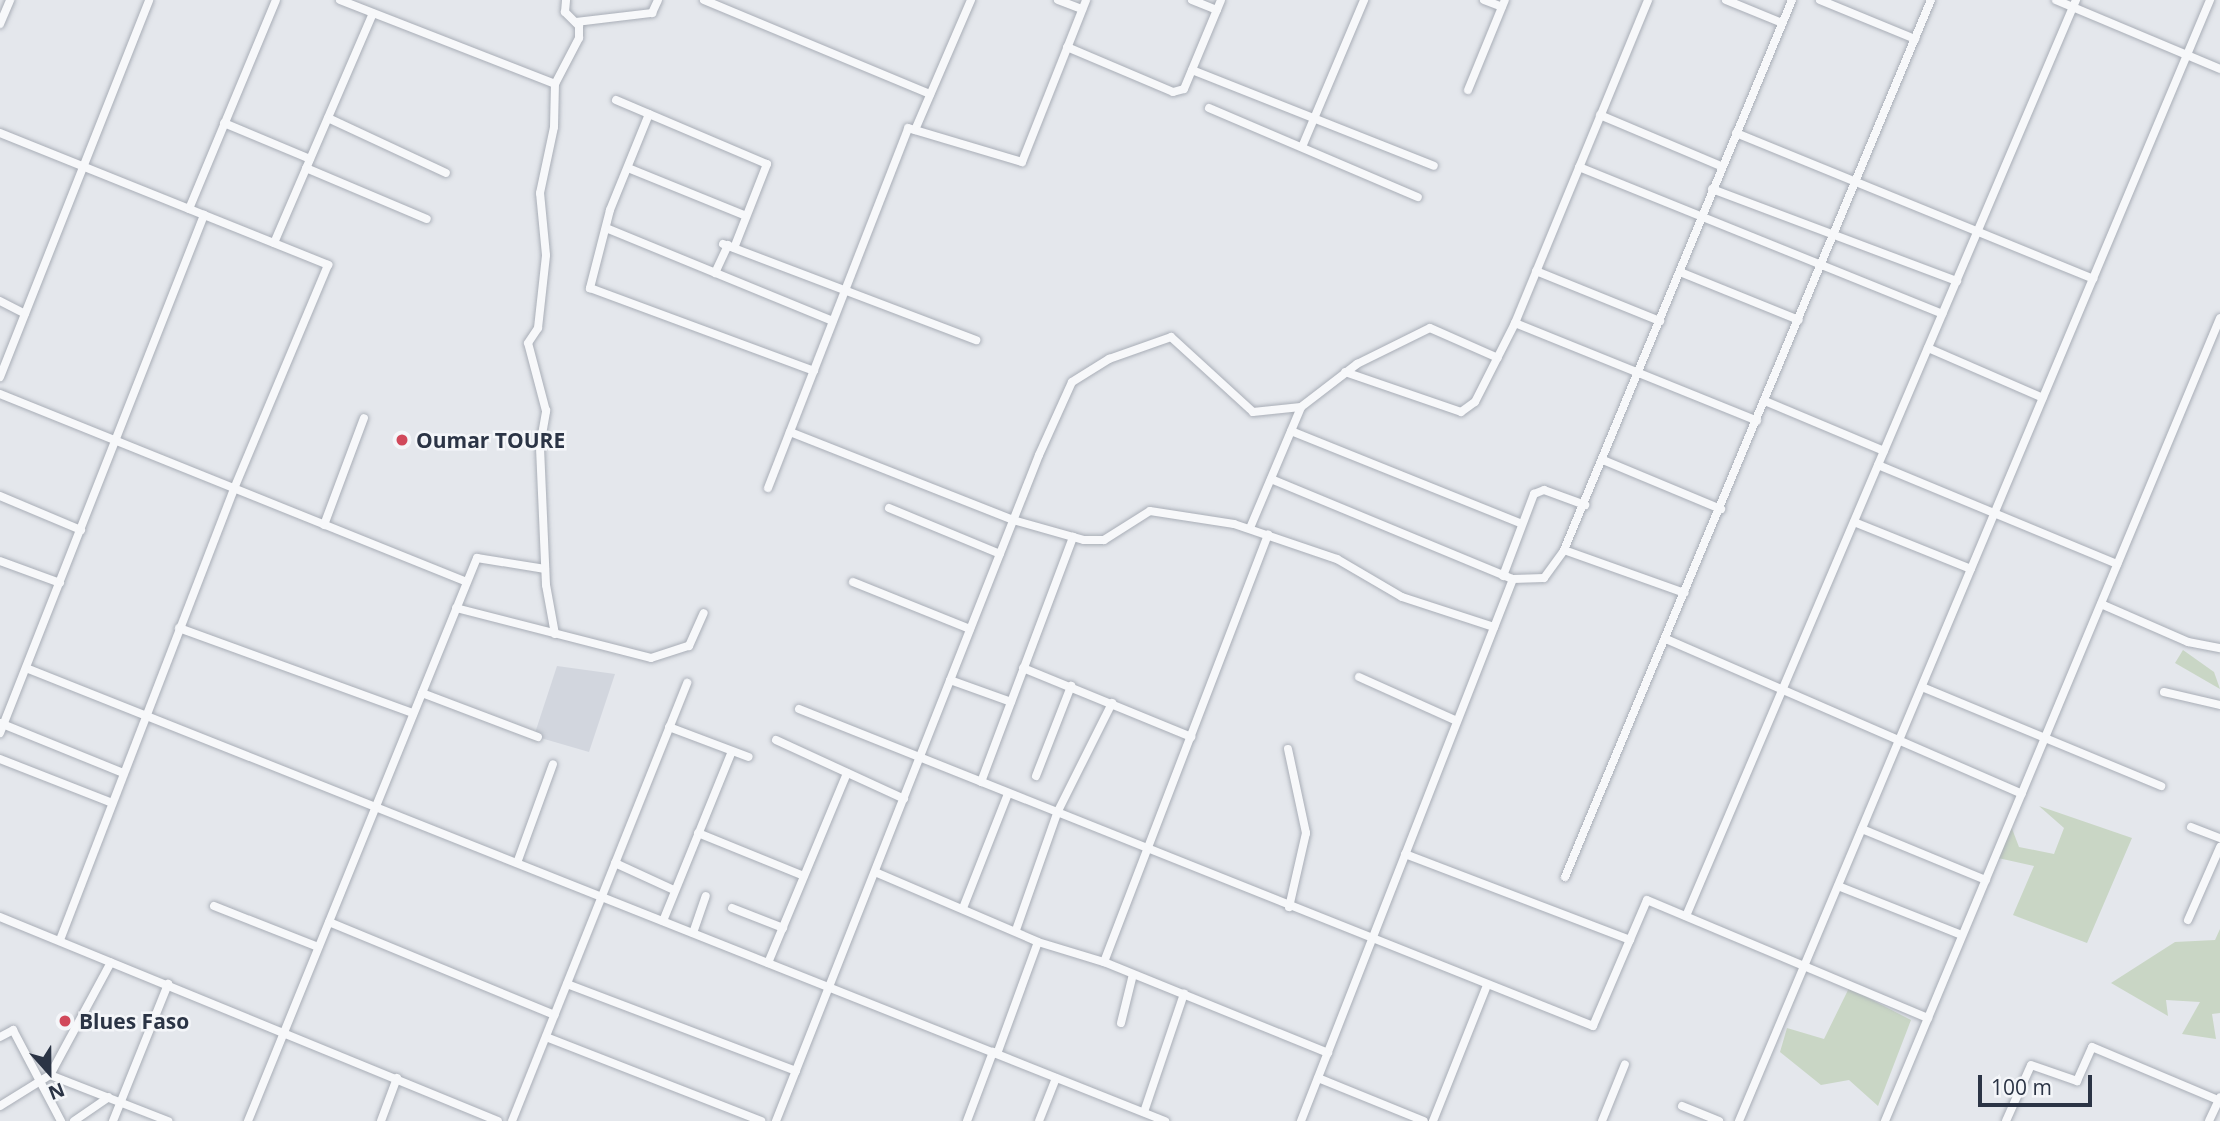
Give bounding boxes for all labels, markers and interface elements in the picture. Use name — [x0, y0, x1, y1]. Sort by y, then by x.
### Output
place label: Oumar TOURE — [416, 427, 565, 453]
marker: Oumar TOURE — [394, 432, 410, 448]
place label: Blues Faso — [79, 1008, 189, 1034]
marker: Blues Faso — [57, 1013, 73, 1029]
north arrow — [14, 1037, 84, 1107]
scale bar — [1982, 1062, 2096, 1106]
text: 100 m — [1991, 1073, 2052, 1101]
text: N — [45, 1077, 68, 1107]

